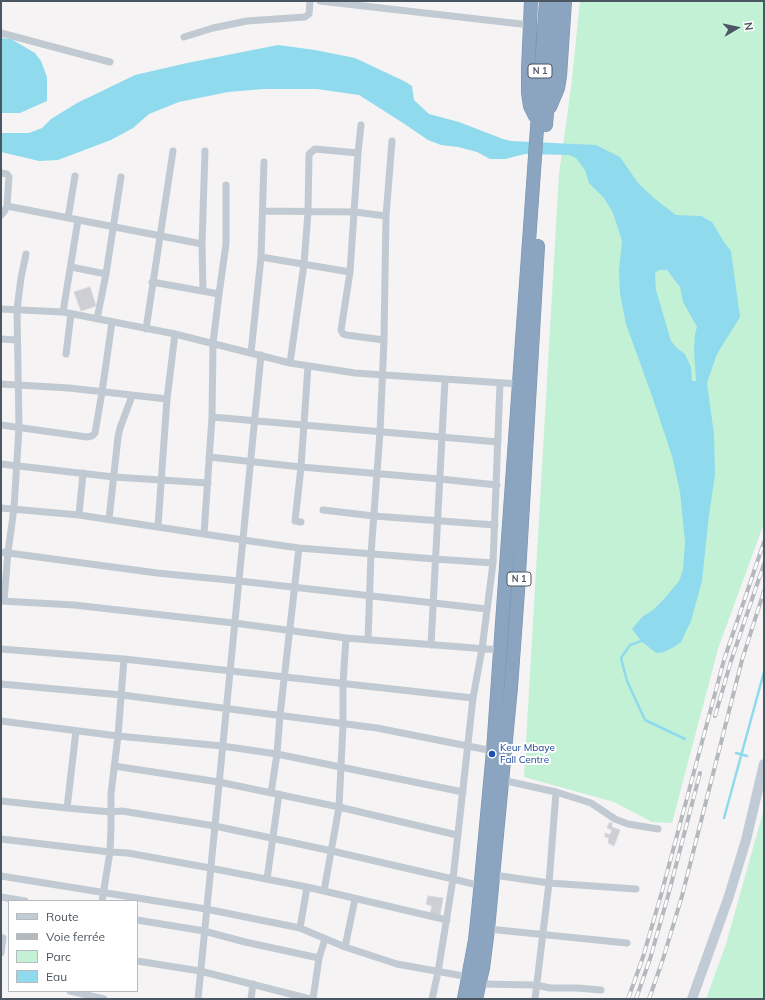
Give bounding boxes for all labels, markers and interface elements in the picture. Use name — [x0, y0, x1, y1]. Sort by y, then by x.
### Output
north arrow — [717, 8, 757, 48]
text: N — [741, 21, 756, 31]
road number: N 1 — [528, 64, 552, 78]
road number: N 1 — [507, 572, 531, 586]
place label: Keur Mbaye Fall Centre — [500, 742, 555, 766]
marker: Keur Mbaye Fall Centre — [487, 749, 497, 759]
legend — [8, 900, 138, 992]
text: Route — [46, 909, 79, 924]
text: Voie ferrée — [46, 929, 105, 944]
text: Parc — [46, 949, 71, 964]
text: Eau — [46, 969, 67, 984]

